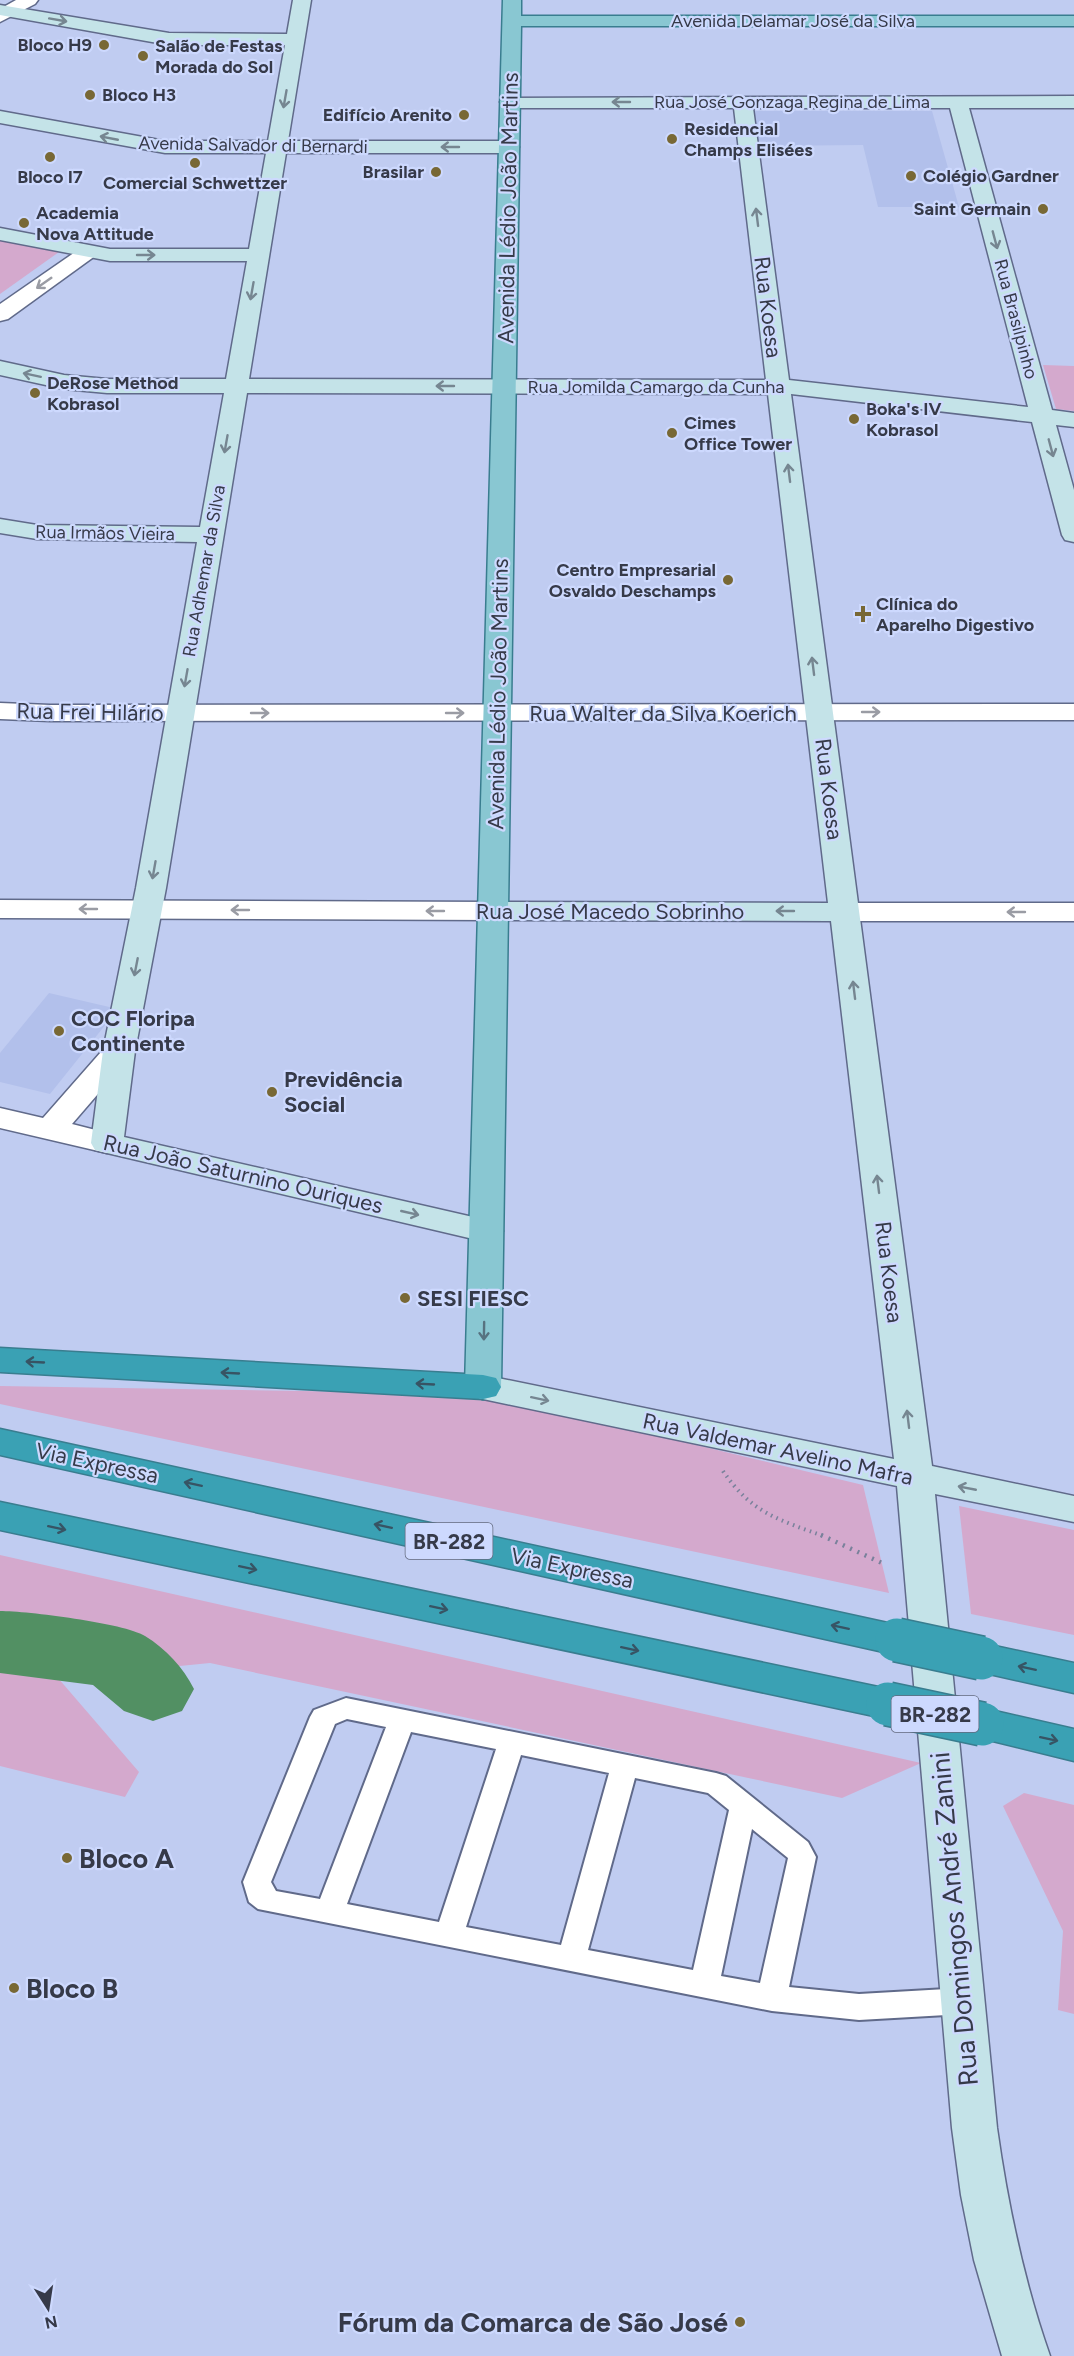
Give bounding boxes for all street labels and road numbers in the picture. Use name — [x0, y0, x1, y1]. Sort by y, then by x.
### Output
street label: Avenida Delamar José da Silva — [671, 10, 915, 32]
street label: Avenida Lédio João Martins — [492, 72, 524, 344]
street label: Rua José Gonzaga Regina de Lima — [654, 91, 930, 113]
street label: Avenida Salvador di Bernardi — [138, 132, 368, 158]
street label: Rua Koesa — [748, 255, 788, 359]
street label: Rua Brasilpinho — [989, 257, 1043, 381]
street label: Rua Jomilda Camargo da Cunha — [528, 376, 784, 398]
street label: Rua Adhemar da Silva — [178, 483, 230, 659]
street label: Rua Irmãos Vieira — [35, 521, 175, 545]
street label: Avenida Lédio João Martins — [482, 558, 514, 830]
street label: Rua Frei Hilário — [16, 697, 164, 727]
street label: Rua Walter da Silva Koerich — [529, 700, 797, 727]
street label: Rua Koesa — [809, 737, 849, 841]
street label: Rua José Macedo Sobrinho — [476, 898, 744, 925]
street label: Rua João Saturnino Ouriques — [101, 1129, 385, 1219]
street label: Rua Koesa — [869, 1220, 909, 1324]
street label: Rua Valdemar Avelino Mafra — [640, 1407, 916, 1491]
street label: Via Expressa — [33, 1437, 161, 1489]
road number: BR-282 — [406, 1523, 492, 1559]
street label: Via Expressa — [508, 1542, 636, 1594]
road number: BR-282 — [892, 1696, 978, 1732]
street label: Rua Domingos André Zanini — [923, 1751, 985, 2087]

